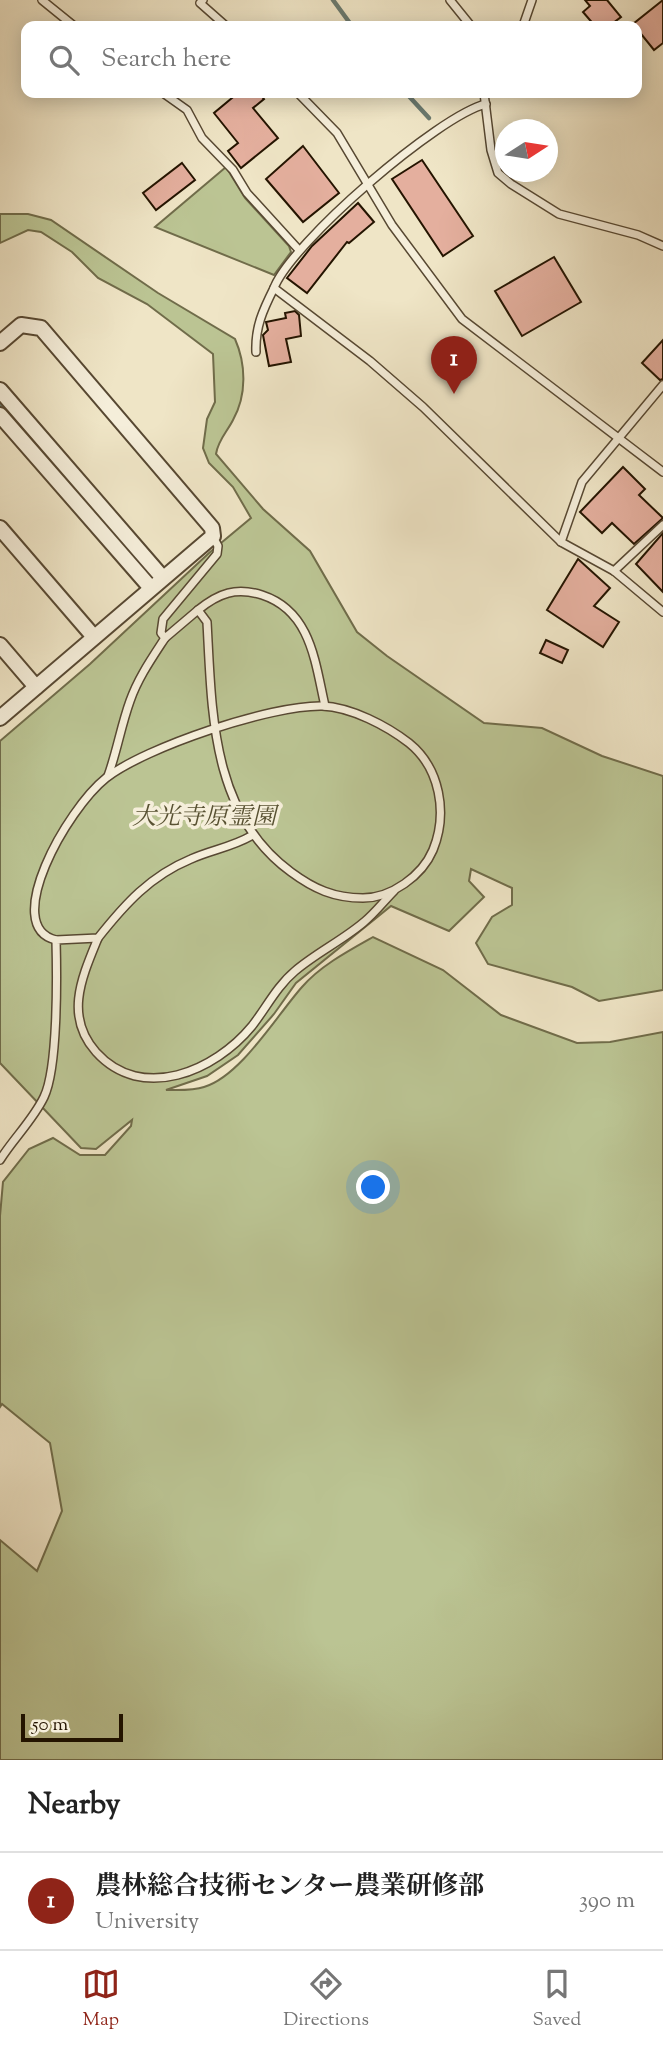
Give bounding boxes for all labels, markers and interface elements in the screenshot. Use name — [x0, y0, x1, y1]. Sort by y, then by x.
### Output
search box — [21, 21, 642, 98]
icon: search — [45, 41, 83, 79]
text: Search here — [101, 41, 231, 78]
north arrow — [495, 119, 558, 182]
pin: 1 — [431, 336, 477, 394]
park label: 大光寺原霊園 — [132, 801, 280, 835]
your location — [356, 1170, 390, 1204]
scale bar — [21, 1711, 122, 1743]
text: 50 m — [32, 1712, 68, 1739]
text: Nearby — [28, 1784, 120, 1827]
text: 農林総合技術センター農業研修部 — [95, 1869, 484, 1906]
text: 1 — [47, 1885, 55, 1918]
text: 390 m — [579, 1885, 635, 1918]
text: University — [95, 1906, 199, 1939]
tab: Map — [82, 1965, 120, 2034]
tab: Directions — [283, 1965, 369, 2034]
tab: Saved — [532, 1965, 581, 2034]

